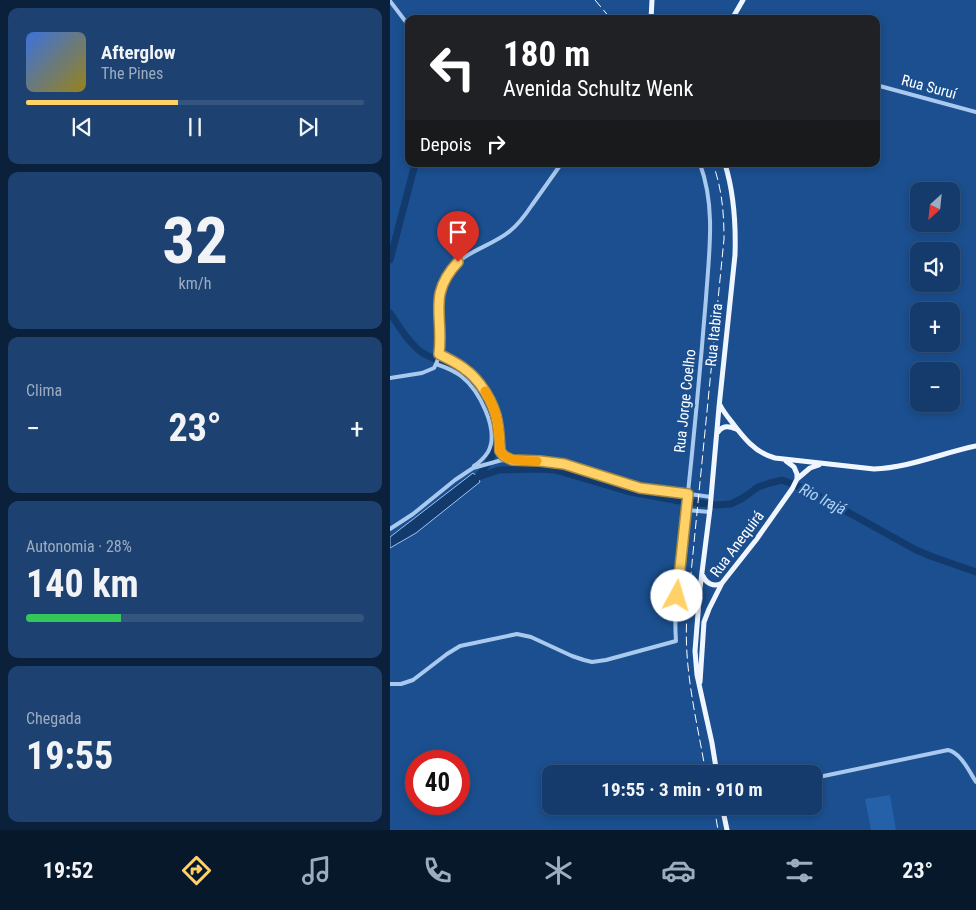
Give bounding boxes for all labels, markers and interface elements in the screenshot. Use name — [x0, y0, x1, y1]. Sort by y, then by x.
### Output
text: 180 m — [503, 34, 590, 75]
icon: left — [420, 35, 485, 100]
text: Afterglow — [101, 41, 175, 64]
text: The Pines — [101, 64, 163, 83]
street label: Rua Suruí — [900, 71, 960, 103]
text: Avenida Schultz Wenk — [503, 76, 693, 101]
icon: previous — [68, 113, 96, 141]
icon: pause — [181, 113, 209, 141]
icon: next — [294, 113, 322, 141]
icon: right — [482, 130, 510, 158]
text: Depois — [420, 133, 472, 156]
north arrow — [910, 182, 960, 232]
map controls — [910, 182, 960, 412]
text: 32 — [162, 203, 228, 279]
pin — [437, 211, 479, 262]
icon: arrive — [444, 218, 472, 246]
button: sound — [910, 242, 960, 292]
text: km/h — [179, 274, 211, 293]
street label: Rua Itabira — [702, 302, 726, 368]
button: + — [910, 302, 960, 352]
street label: Rua Jorge Coelho — [671, 348, 699, 454]
button: − — [910, 362, 960, 412]
text: Clima — [26, 381, 62, 400]
text: 23° — [168, 406, 222, 450]
text: − — [26, 412, 40, 445]
text: + — [350, 412, 364, 445]
water label: Rio Irajá — [796, 479, 850, 519]
street label: Rua Anequirá — [706, 507, 768, 581]
text: Autonomia · 28% — [26, 537, 132, 556]
text: 140 km — [26, 562, 139, 606]
position arrow — [650, 569, 702, 621]
text: Chegada — [26, 709, 81, 728]
text: 19:55 — [26, 734, 113, 778]
speed limit sign: 40 — [405, 750, 470, 815]
text: 19:55 · 3 min · 910 m — [601, 778, 763, 801]
icon: directions — [179, 853, 214, 888]
icon: music — [299, 853, 334, 888]
icon: phone — [420, 853, 455, 888]
icon: climate — [541, 853, 576, 888]
icon: car — [661, 853, 696, 888]
icon: filters — [782, 853, 817, 888]
text: 19:52 — [43, 858, 93, 883]
text: 23° — [902, 858, 933, 883]

